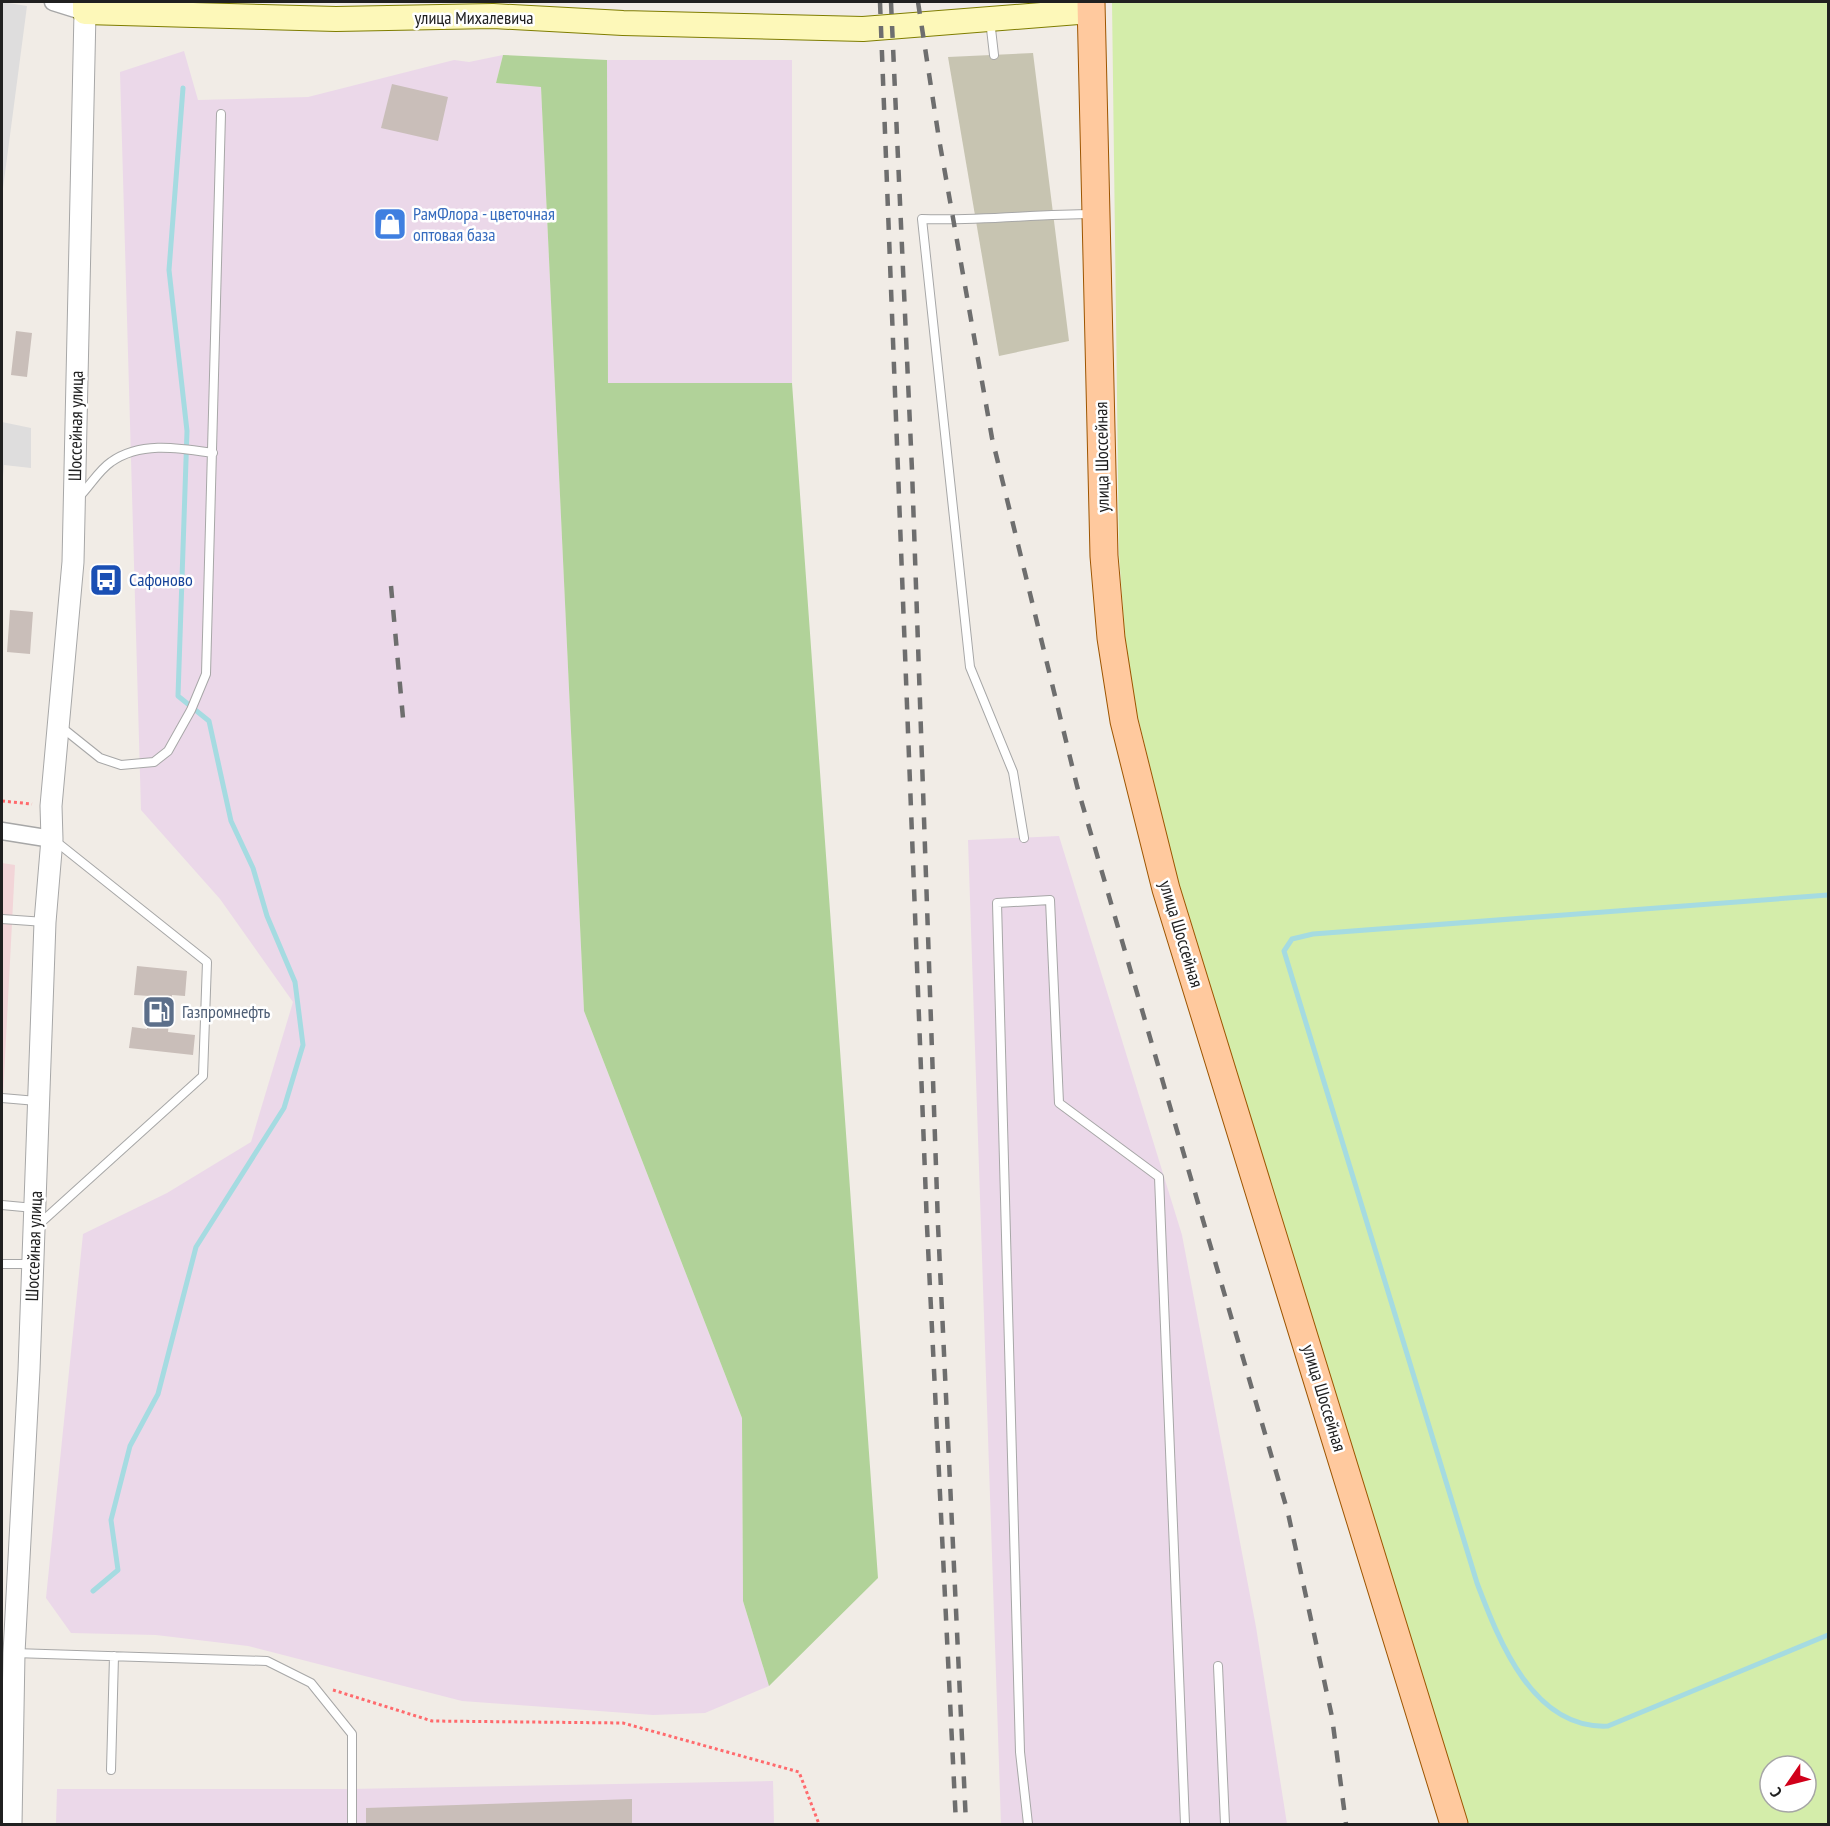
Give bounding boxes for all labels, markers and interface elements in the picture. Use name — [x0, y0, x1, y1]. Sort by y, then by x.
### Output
street label: улица Михалевича — [415, 6, 533, 29]
place label: РамФлора - цветочная оптовая база — [413, 202, 555, 246]
shop icon: РамФлора - цветочная оптовая база — [372, 206, 408, 242]
street label: Шоссейная улица — [63, 371, 88, 481]
street label: улица Шоссейная — [1089, 401, 1114, 513]
bus stop icon: Сафоново — [88, 562, 124, 598]
place label: Сафоново — [129, 568, 193, 591]
street label: улица Шоссейная — [1154, 878, 1209, 990]
fuel station icon: Газпромнефть — [141, 994, 177, 1030]
place label: Газпромнефть — [182, 1000, 271, 1023]
street label: Шоссейная улица — [20, 1190, 47, 1302]
street label: улица Шоссейная — [1297, 1342, 1352, 1454]
north arrow — [1758, 1754, 1818, 1814]
text: С — [1765, 1783, 1786, 1801]

